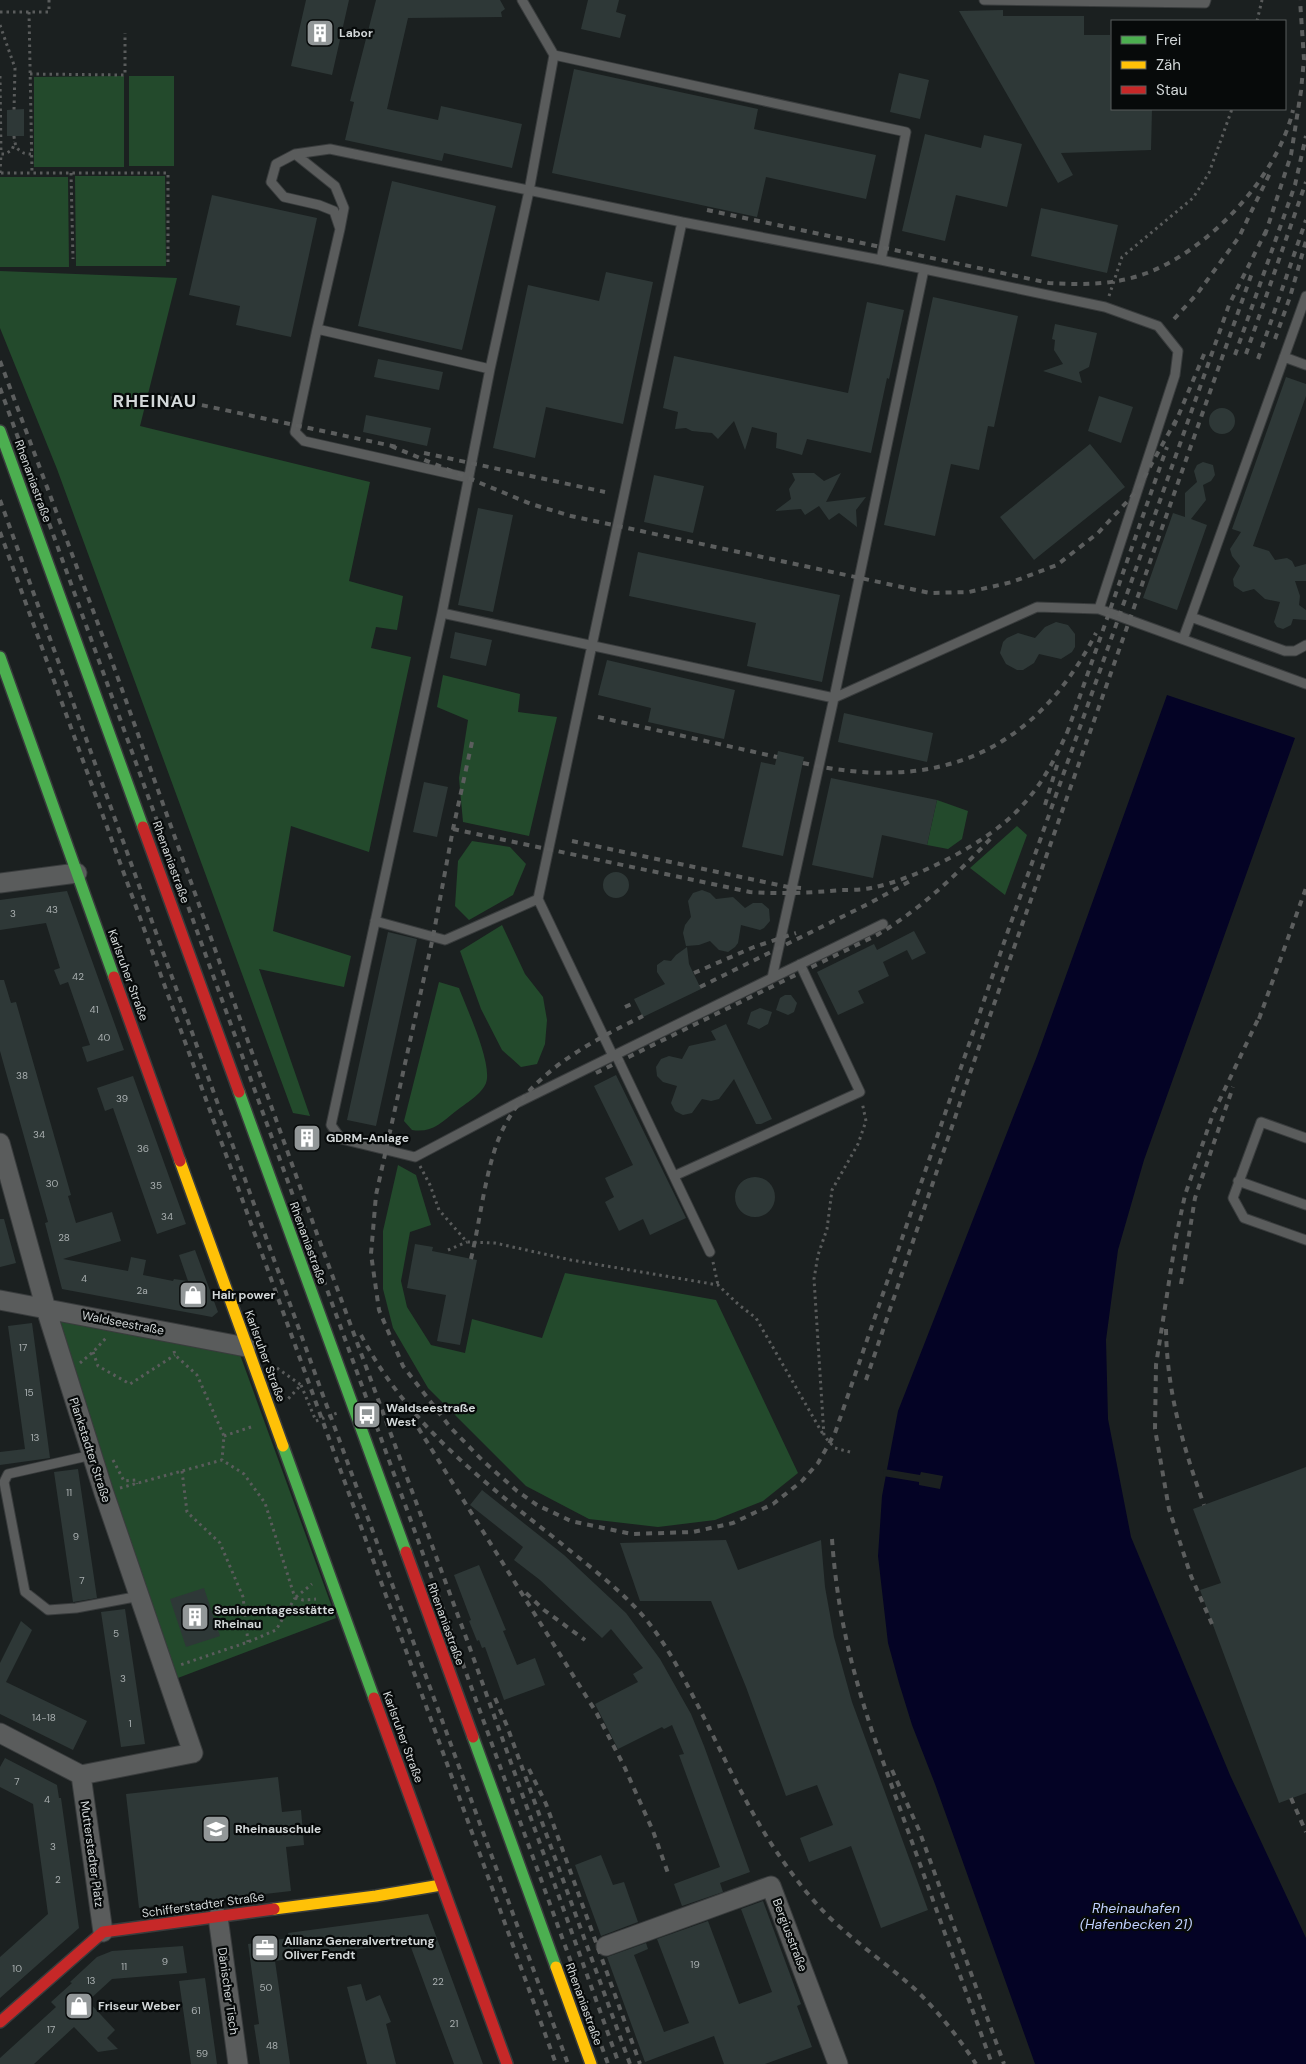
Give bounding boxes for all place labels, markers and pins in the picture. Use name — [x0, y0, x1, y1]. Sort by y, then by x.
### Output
building icon: Labor — [305, 18, 335, 48]
place label: Labor — [339, 25, 373, 41]
building icon: GDRM-Anlage — [292, 1123, 322, 1153]
place label: GDRM-Anlage — [326, 1130, 409, 1146]
shop icon: Hair power — [178, 1280, 208, 1310]
place label: Hair power — [212, 1287, 275, 1303]
bus stop icon: Waldseestraße West — [352, 1400, 382, 1430]
place label: Waldseestraße West — [386, 1400, 475, 1430]
building icon: Seniorentagesstätte Rheinau — [180, 1602, 210, 1632]
place label: Seniorentagesstätte Rheinau — [214, 1602, 335, 1632]
school or university icon: Rheinauschule — [201, 1814, 231, 1844]
place label: Rheinauschule — [235, 1821, 321, 1837]
office icon: Allianz Generalvertretung Oliver Fendt — [250, 1933, 280, 1963]
place label: Allianz Generalvertretung Oliver Fendt — [284, 1933, 435, 1963]
shop icon: Friseur Weber — [64, 1991, 94, 2021]
place label: Friseur Weber — [98, 1998, 180, 2014]

